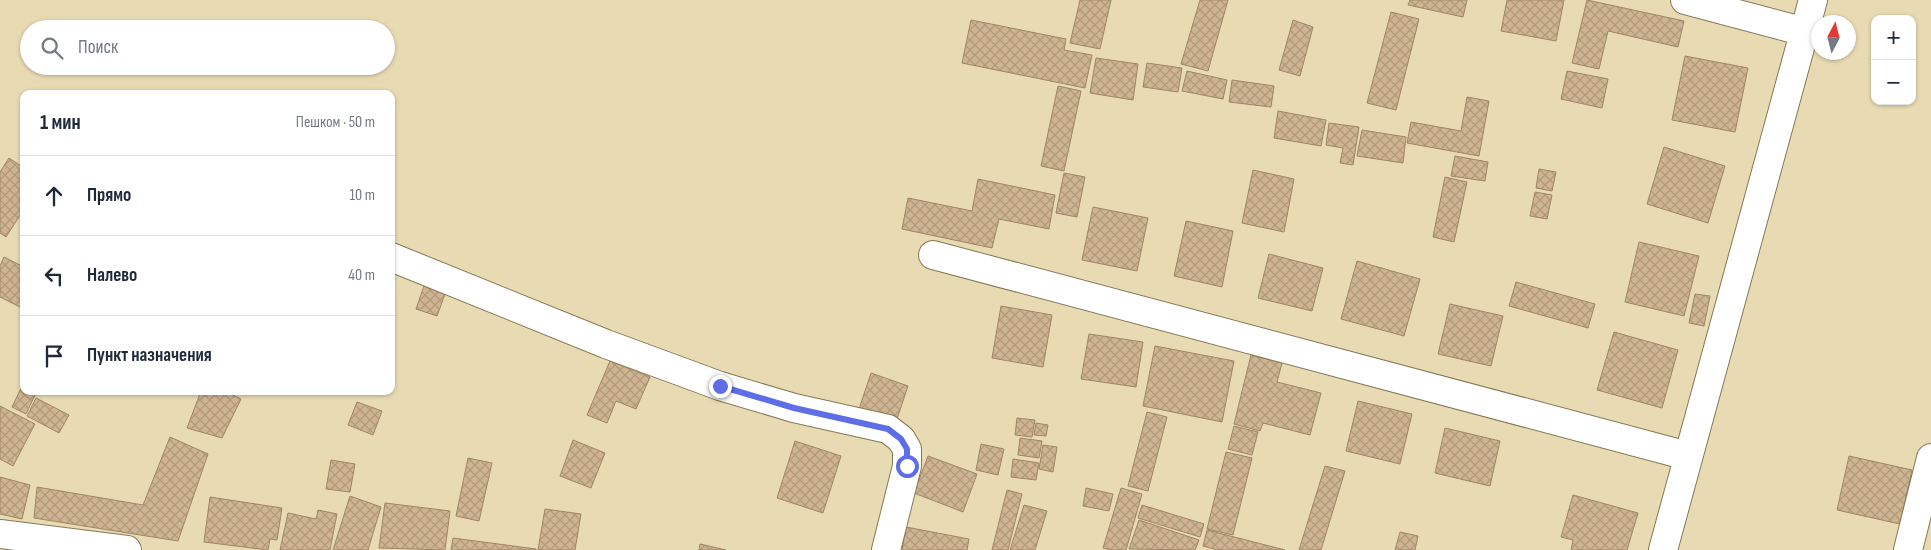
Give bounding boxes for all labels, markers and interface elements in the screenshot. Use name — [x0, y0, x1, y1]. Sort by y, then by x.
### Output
north arrow — [1811, 15, 1856, 60]
map controls — [1871, 15, 1916, 105]
button: + — [1871, 15, 1916, 60]
search box — [20, 20, 395, 75]
icon: search — [38, 34, 66, 62]
text: Поиск — [78, 36, 118, 59]
button: − — [1871, 60, 1916, 105]
text: 1 мин — [40, 110, 81, 135]
text: Пешком · 50 m — [296, 113, 375, 132]
icon: ahead — [40, 182, 68, 210]
text: Прямо — [87, 184, 131, 207]
text: 10 m — [349, 186, 375, 205]
icon: left — [40, 262, 68, 290]
text: Налево — [87, 264, 137, 287]
text: 40 m — [348, 266, 375, 285]
icon: arrive — [40, 342, 68, 370]
text: Пункт назначения — [87, 344, 212, 367]
route end — [709, 375, 732, 398]
route start — [896, 455, 919, 478]

